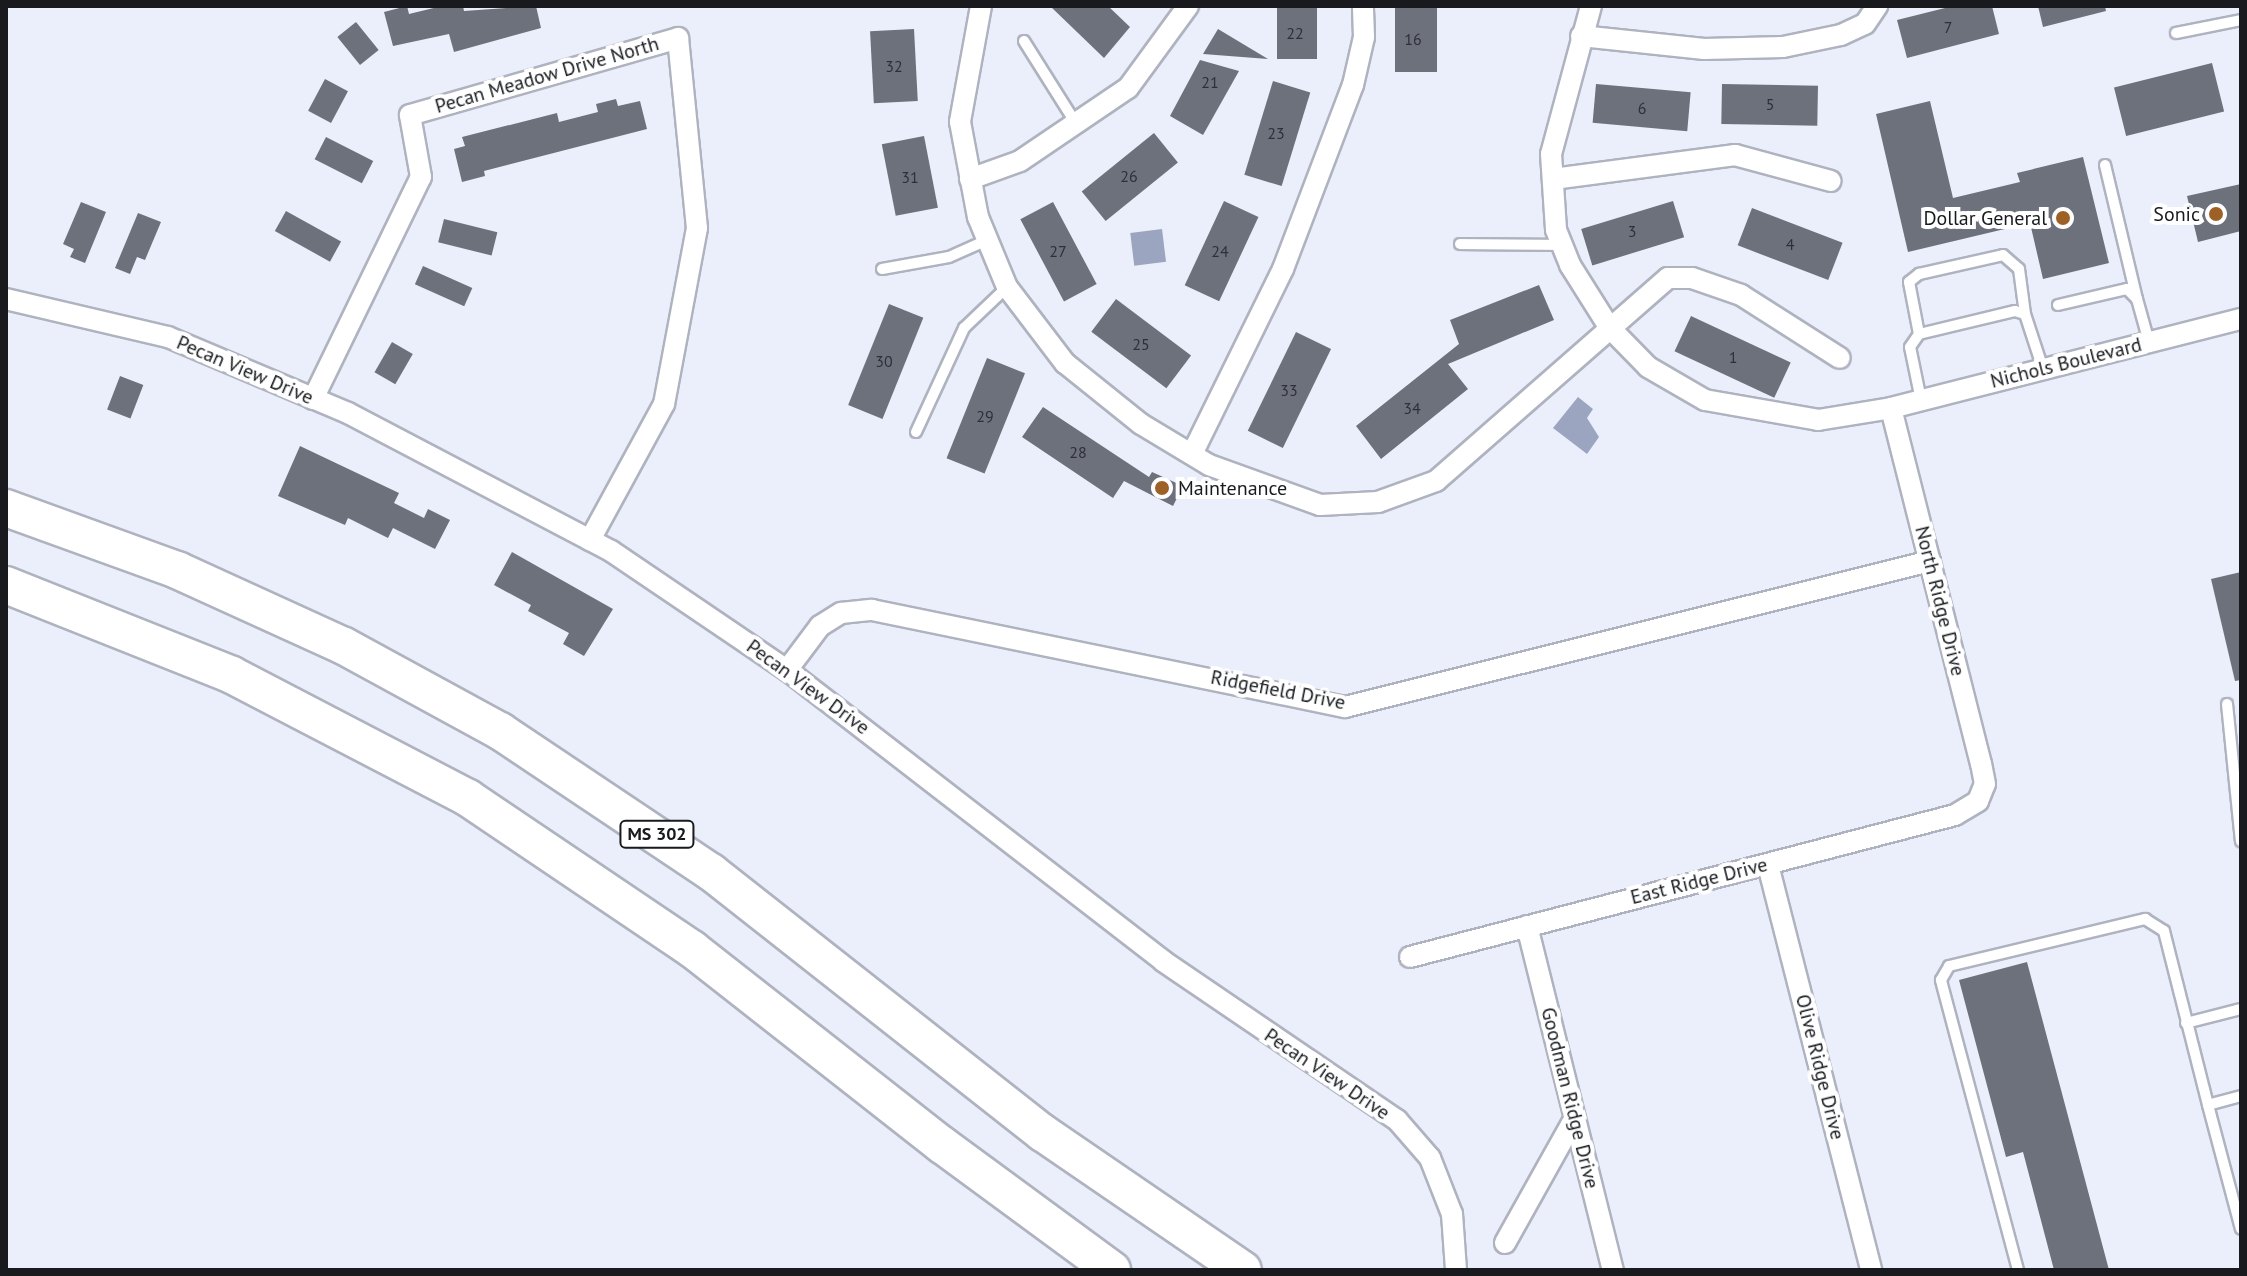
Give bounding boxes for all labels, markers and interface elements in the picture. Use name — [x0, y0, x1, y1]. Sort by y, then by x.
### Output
house number: 7 — [1944, 17, 1952, 37]
house number: 22 — [1286, 23, 1304, 43]
house number: 16 — [1404, 29, 1422, 49]
street label: Pecan Meadow Drive North — [432, 31, 662, 119]
house number: 32 — [885, 56, 903, 76]
house number: 21 — [1201, 72, 1219, 92]
house number: 5 — [1766, 94, 1774, 114]
house number: 6 — [1638, 98, 1646, 118]
house number: 23 — [1267, 123, 1285, 143]
house number: 26 — [1120, 166, 1138, 186]
house number: 31 — [901, 167, 919, 187]
place label: Sonic — [2153, 202, 2200, 226]
marker: Sonic — [2207, 205, 2225, 223]
place label: Dollar General — [1923, 206, 2047, 230]
marker: Dollar General — [2054, 209, 2072, 227]
house number: 3 — [1628, 221, 1636, 241]
house number: 4 — [1786, 234, 1794, 254]
house number: 27 — [1049, 241, 1067, 261]
house number: 24 — [1211, 241, 1229, 261]
street label: Pecan View Drive — [173, 330, 317, 410]
street label: Nichols Boulevard — [1988, 333, 2144, 393]
house number: 25 — [1132, 334, 1150, 354]
house number: 1 — [1729, 347, 1737, 367]
house number: 30 — [875, 351, 893, 371]
house number: 33 — [1280, 380, 1298, 400]
house number: 34 — [1403, 398, 1421, 418]
house number: 29 — [976, 406, 994, 426]
house number: 28 — [1069, 442, 1087, 462]
place label: Maintenance — [1178, 476, 1287, 500]
marker: Maintenance — [1153, 479, 1171, 497]
street label: North Ridge Drive — [1910, 524, 1970, 678]
street label: Pecan View Drive — [741, 634, 875, 740]
street label: Ridgefield Drive — [1209, 665, 1347, 715]
road number: MS 302 — [619, 820, 695, 848]
street label: East Ridge Drive — [1628, 852, 1770, 910]
street label: Olive Ridge Drive — [1790, 992, 1850, 1142]
street label: Goodman Ridge Drive — [1536, 1005, 1604, 1191]
street label: Pecan View Drive — [1259, 1023, 1395, 1125]

